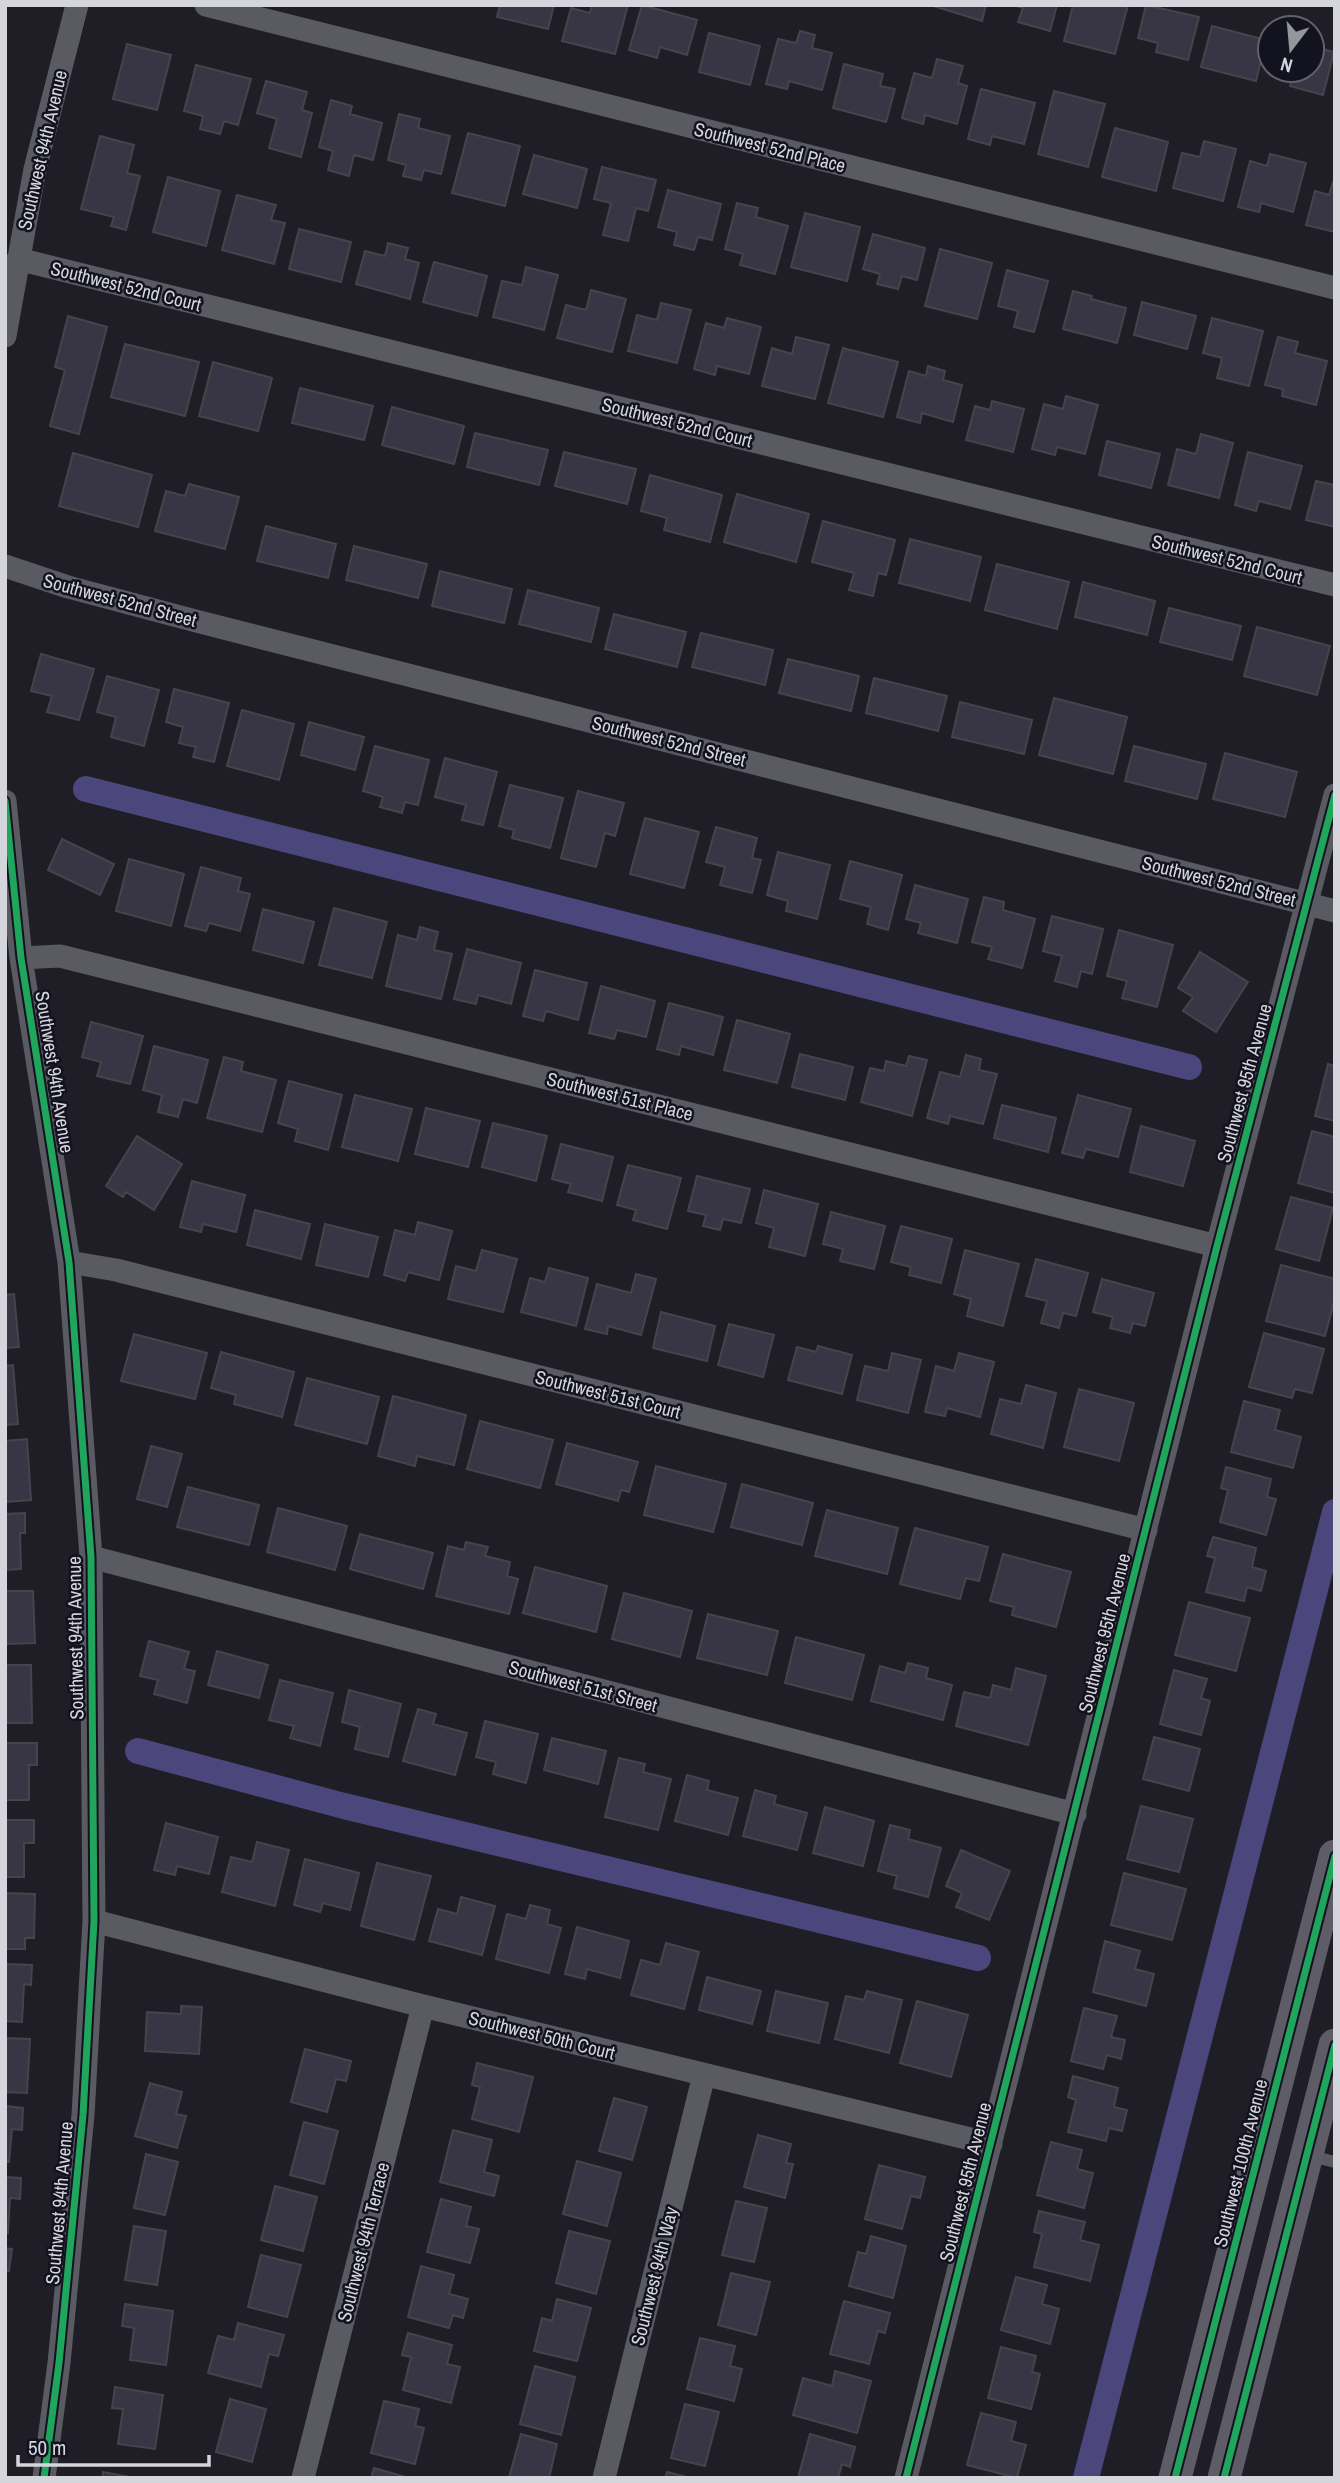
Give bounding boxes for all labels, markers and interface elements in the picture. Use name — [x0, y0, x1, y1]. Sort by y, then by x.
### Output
north arrow — [1256, 14, 1326, 84]
text: N — [1277, 51, 1295, 79]
street label: Southwest 94th Avenue — [11, 67, 73, 233]
street label: Southwest 52nd Place — [692, 116, 848, 178]
street label: Southwest 52nd Court — [48, 255, 205, 317]
street label: Southwest 52nd Court — [599, 391, 756, 453]
street label: Southwest 52nd Court — [1149, 528, 1306, 590]
street label: Southwest 52nd Street — [40, 567, 200, 633]
street label: Southwest 52nd Street — [589, 709, 749, 773]
street label: Southwest 52nd Street — [1139, 849, 1299, 913]
street label: Southwest 94th Avenue — [29, 989, 81, 1155]
street label: Southwest 95th Avenue — [1210, 1001, 1278, 1165]
street label: Southwest 51st Place — [544, 1065, 696, 1127]
street label: Southwest 51st Court — [533, 1363, 684, 1425]
street label: Southwest 95th Avenue — [1072, 1551, 1136, 1715]
street label: Southwest 94th Avenue — [61, 1556, 89, 1720]
street label: Southwest 51st Street — [506, 1654, 661, 1718]
street label: Southwest 50th Court — [466, 2004, 618, 2066]
street label: Southwest 100th Avenue — [1207, 2076, 1273, 2250]
street label: Southwest 95th Avenue — [933, 2100, 997, 2264]
street label: Southwest 94th Avenue — [39, 2120, 79, 2286]
street label: Southwest 94th Terrace — [331, 2160, 395, 2324]
street label: Southwest 94th Way — [624, 2204, 684, 2348]
scale bar — [18, 2424, 208, 2468]
text: 50 m — [28, 2433, 66, 2462]

